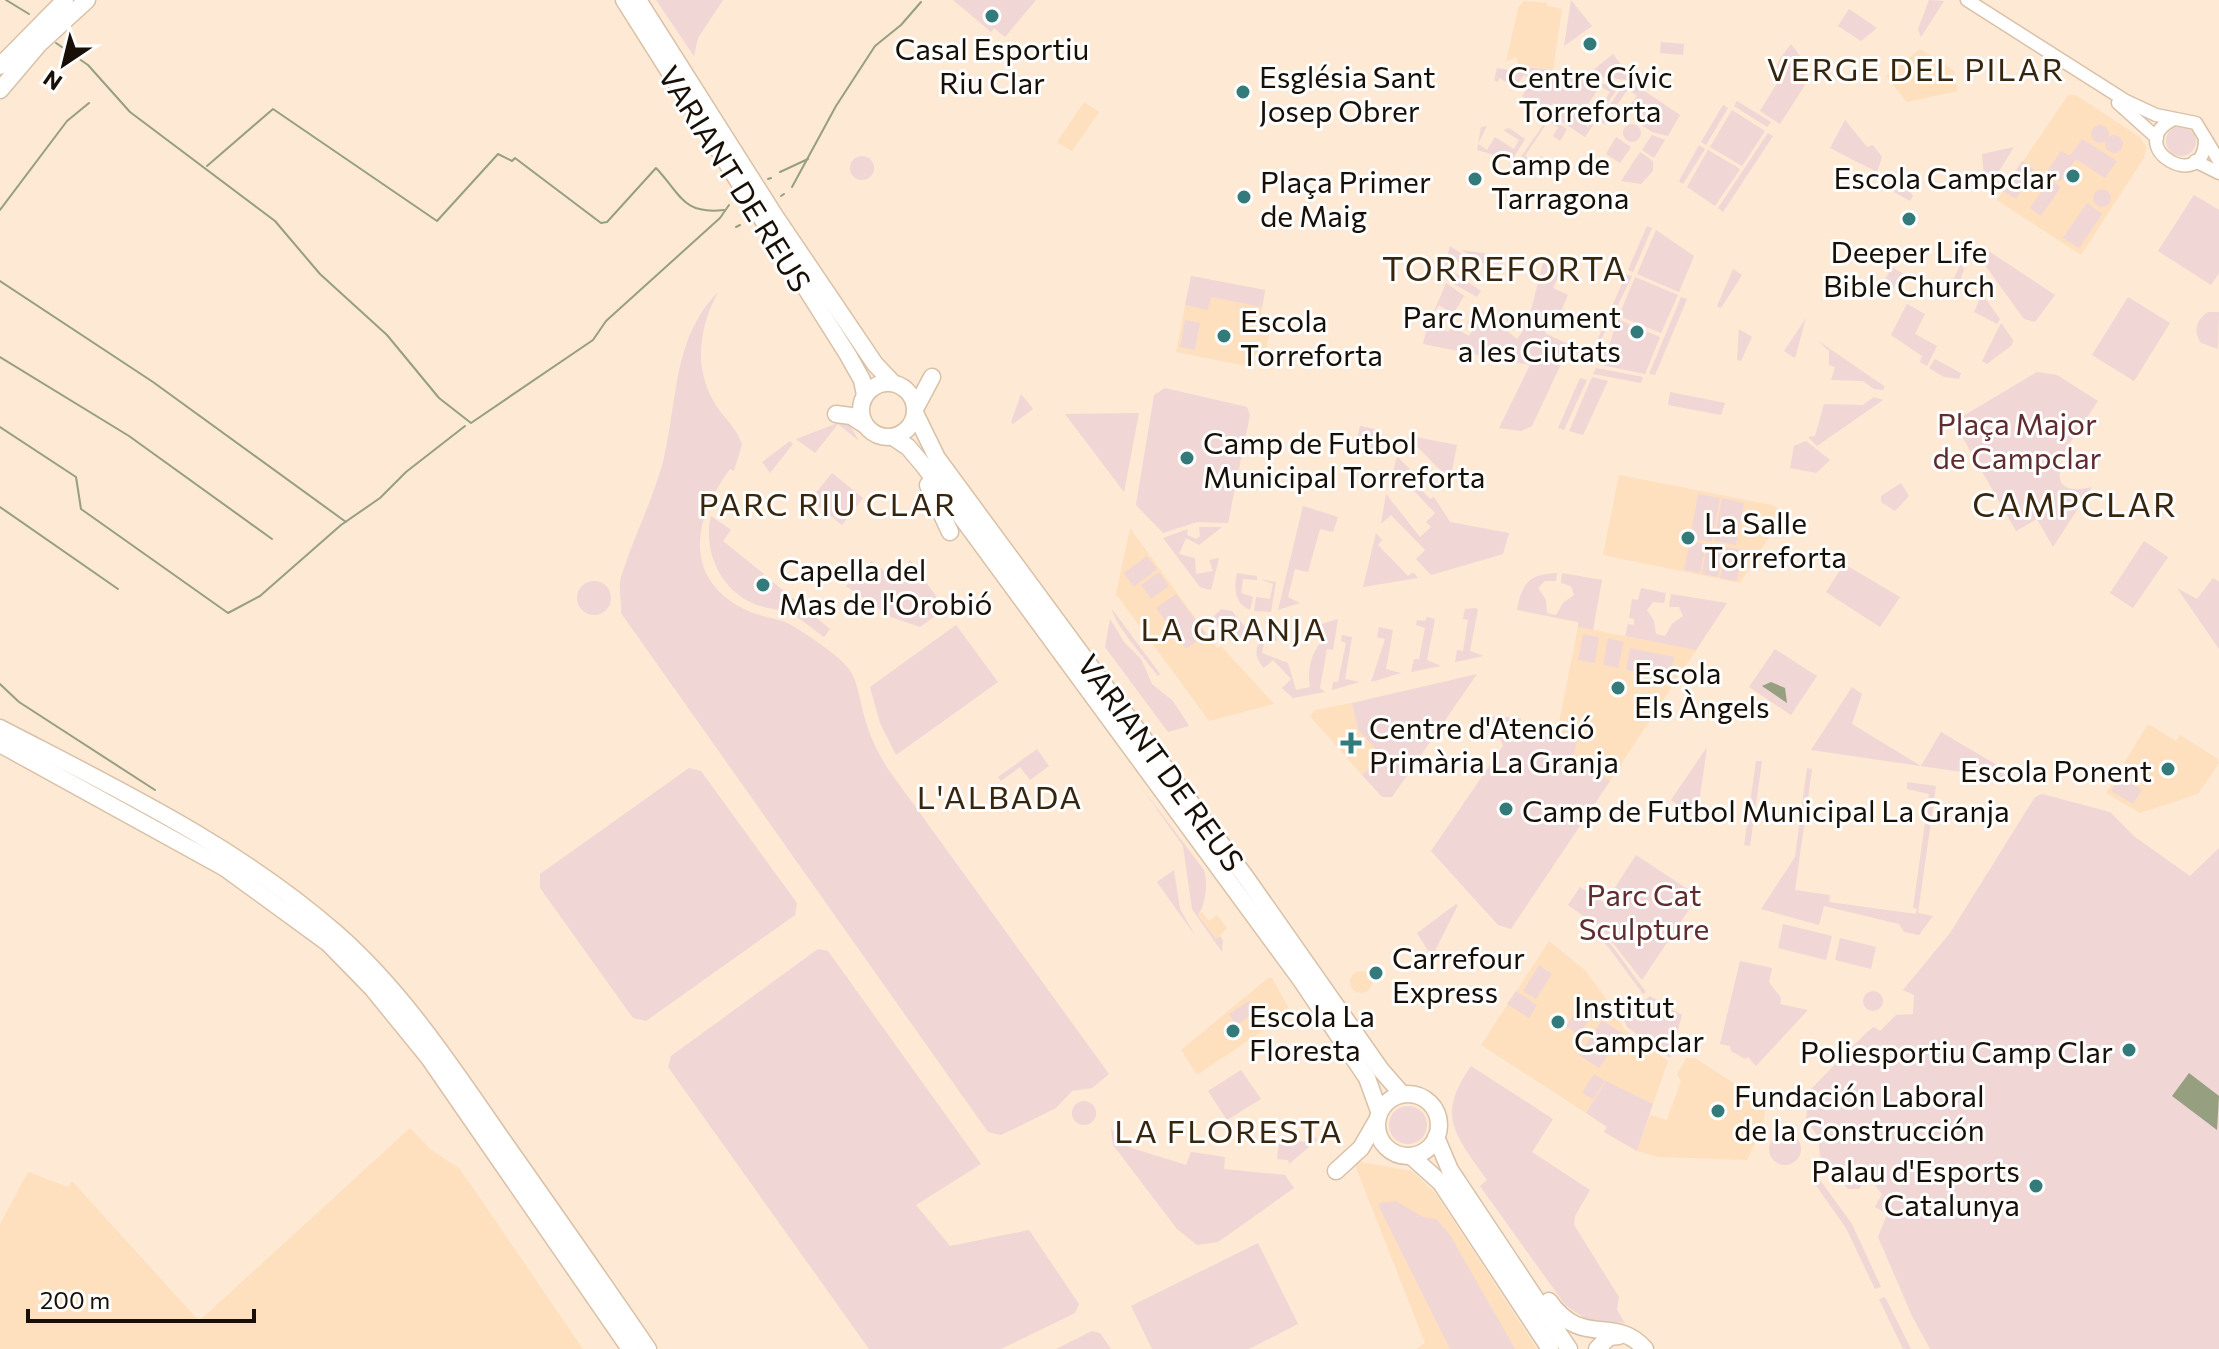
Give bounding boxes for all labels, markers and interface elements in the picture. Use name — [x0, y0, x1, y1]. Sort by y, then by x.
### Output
marker: Casal Esportiu Riu Clar — [983, 7, 1001, 25]
north arrow — [24, 24, 104, 104]
place label: Casal Esportiu Riu Clar — [895, 29, 1089, 100]
marker: Centre Cívic Torreforta — [1581, 35, 1599, 53]
district label: VERGE DEL PILAR — [1767, 48, 2065, 88]
place label: Església Sant Josep Obrer — [1259, 57, 1436, 128]
place label: Centre Cívic Torreforta — [1507, 57, 1673, 128]
street label: VARIANT DE REUS — [652, 58, 820, 298]
text: N — [38, 65, 67, 97]
marker: Església Sant Josep Obrer — [1234, 83, 1252, 101]
place label: Camp de Tarragona — [1491, 144, 1629, 215]
place label: Escola Campclar — [1834, 158, 2057, 195]
place label: Plaça Primer de Maig — [1260, 162, 1431, 233]
marker: Escola Campclar — [2064, 167, 2082, 185]
marker: Camp de Tarragona — [1466, 170, 1484, 188]
marker: Plaça Primer de Maig — [1235, 188, 1253, 206]
marker: Deeper Life Bible Church — [1900, 210, 1918, 228]
place label: Deeper Life Bible Church — [1823, 232, 1995, 303]
district label: TORREFORTA — [1382, 246, 1628, 288]
place label: Parc Monument a les Ciutats — [1402, 297, 1621, 368]
place label: Escola Torreforta — [1240, 301, 1383, 372]
marker: Parc Monument a les Ciutats — [1628, 323, 1646, 341]
marker: Escola Torreforta — [1215, 327, 1233, 345]
park label: Plaça Major de Campclar — [1932, 404, 2102, 475]
place label: Camp de Futbol Municipal Torreforta — [1203, 423, 1486, 494]
marker: Camp de Futbol Municipal Torreforta — [1178, 449, 1196, 467]
district label: CAMPCLAR — [1972, 482, 2178, 524]
district label: PARC RIU CLAR — [698, 483, 958, 523]
place label: La Salle Torreforta — [1704, 503, 1847, 574]
marker: La Salle Torreforta — [1679, 529, 1697, 547]
place label: Capella del Mas de l'Orobió — [779, 550, 992, 621]
marker: Capella del Mas de l'Orobió — [754, 576, 772, 594]
district label: LA GRANJA — [1140, 608, 1328, 648]
street label: VARIANT DE REUS — [1071, 646, 1253, 878]
place label: Escola Els Àngels — [1634, 653, 1770, 724]
marker: Escola Els Àngels — [1609, 679, 1627, 697]
place label: Centre d'Atenció Primària La Granja — [1369, 708, 1619, 779]
marker: Centre d'Atenció Primària La Granja — [1340, 732, 1362, 754]
place label: Escola Ponent — [1960, 751, 2152, 788]
marker: Escola Ponent — [2159, 760, 2177, 778]
district label: L'ALBADA — [917, 776, 1083, 816]
place label: Camp de Futbol Municipal La Granja — [1522, 791, 2010, 828]
marker: Camp de Futbol Municipal La Granja — [1497, 800, 1515, 818]
park label: Parc Cat Sculpture — [1579, 875, 1709, 946]
place label: Carrefour Express — [1392, 938, 1525, 1009]
marker: Carrefour Express — [1367, 964, 1385, 982]
place label: Institut Campclar — [1574, 987, 1704, 1058]
place label: Escola La Floresta — [1249, 996, 1375, 1067]
marker: Institut Campclar — [1549, 1013, 1567, 1031]
marker: Escola La Floresta — [1224, 1022, 1242, 1040]
place label: Poliesportiu Camp Clar — [1800, 1032, 2113, 1069]
marker: Poliesportiu Camp Clar — [2120, 1041, 2138, 1059]
place label: Fundación Laboral de la Construcción — [1734, 1076, 1985, 1147]
marker: Fundación Laboral de la Construcción — [1709, 1102, 1727, 1120]
district label: LA FLORESTA — [1114, 1110, 1344, 1150]
place label: Palau d'Esports Catalunya — [1811, 1151, 2020, 1222]
marker: Palau d'Esports Catalunya — [2027, 1177, 2045, 1195]
scale bar — [28, 1273, 254, 1323]
text: 200 m — [40, 1285, 110, 1314]

